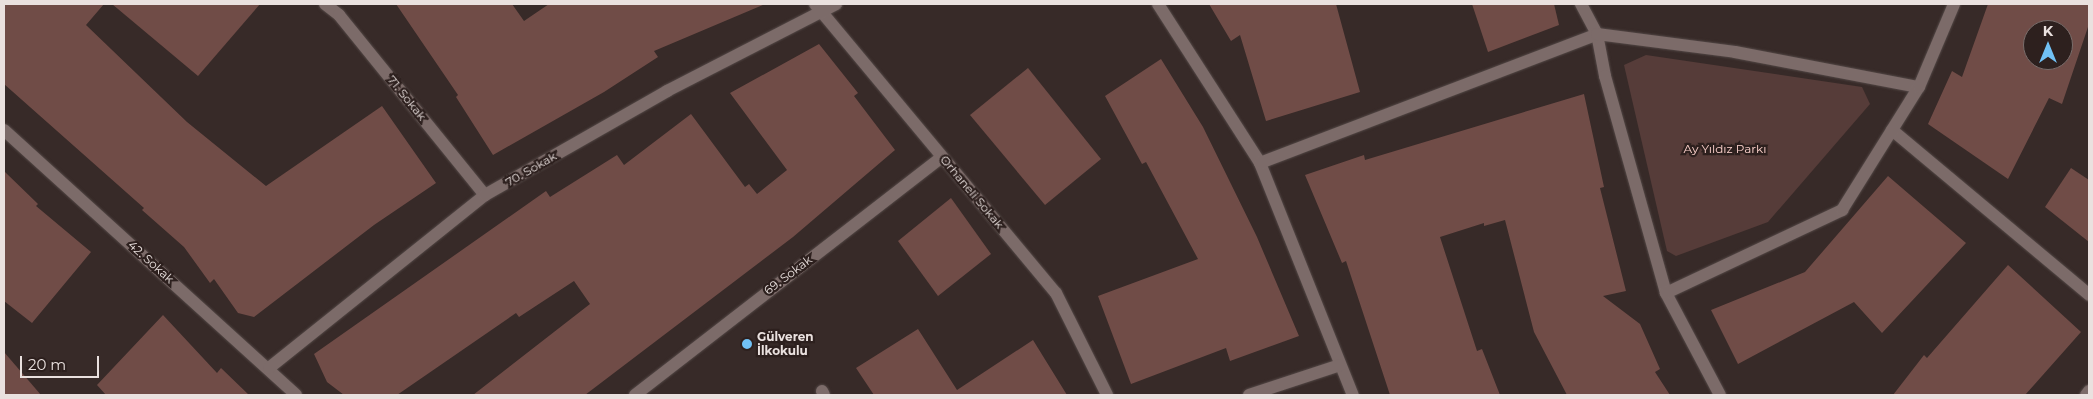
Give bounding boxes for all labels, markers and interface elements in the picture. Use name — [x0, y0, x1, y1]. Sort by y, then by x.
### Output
north arrow — [2023, 20, 2073, 70]
text: K — [2043, 22, 2053, 40]
street label: 71. Sokak — [385, 73, 429, 123]
park label: Ay Yıldız Parkı — [1684, 142, 1766, 156]
street label: 70. Sokak — [503, 149, 559, 189]
street label: Orhaneli Sokak — [937, 152, 1007, 232]
street label: 42. Sokak — [125, 238, 177, 286]
street label: 69. Sokak — [761, 252, 815, 298]
place label: Gülveren İlkokulu — [757, 330, 814, 358]
marker: Gülveren İlkokulu — [741, 338, 753, 350]
scale bar — [22, 346, 101, 378]
text: 20 m — [28, 355, 66, 374]

